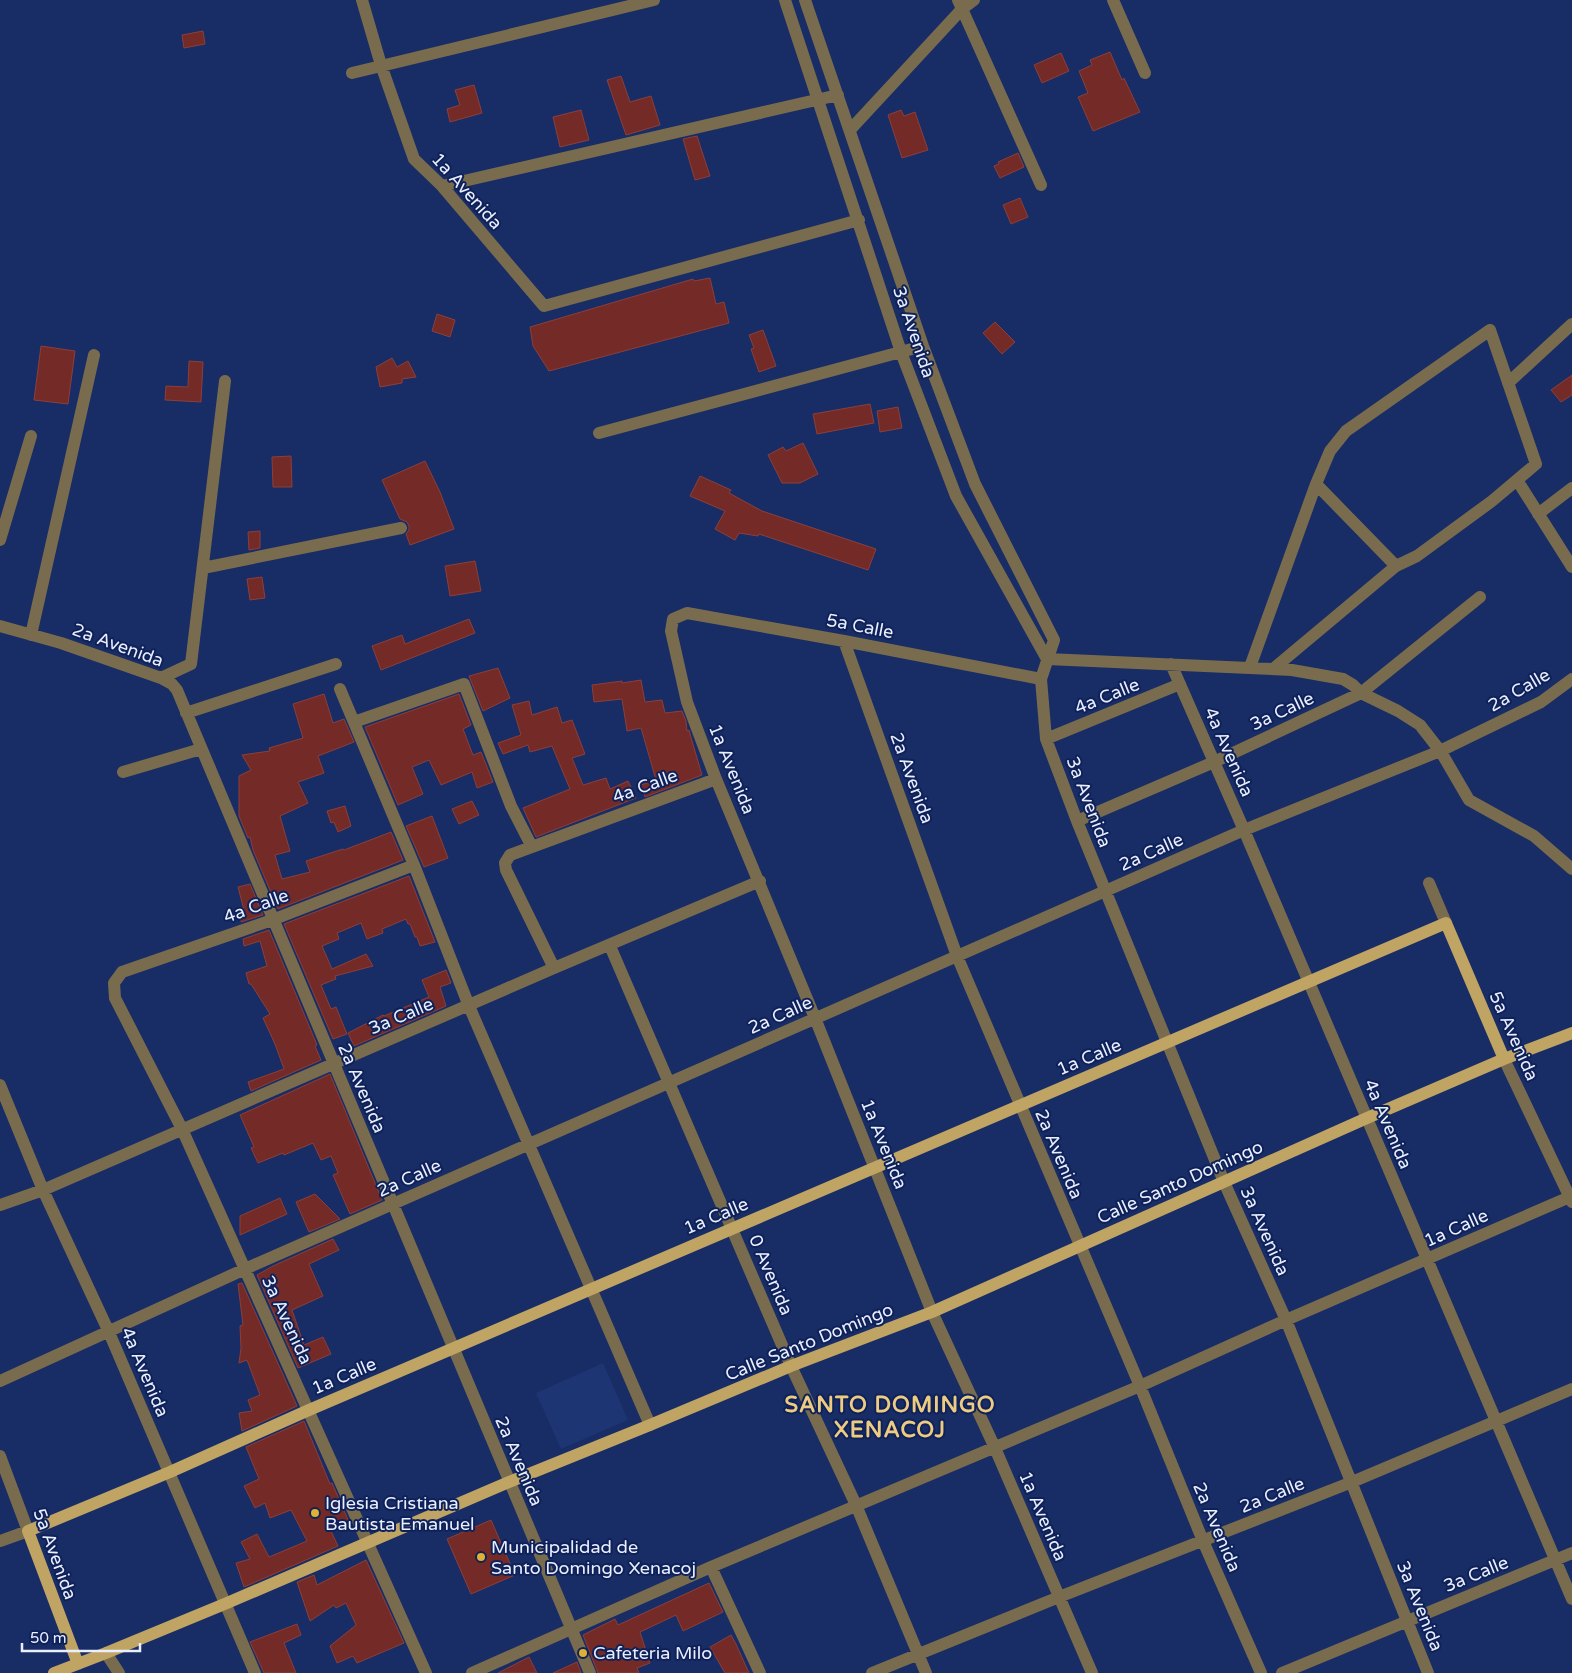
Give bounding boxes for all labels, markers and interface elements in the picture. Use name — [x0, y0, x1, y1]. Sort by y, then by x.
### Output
street label: 1a Avenida — [427, 148, 507, 234]
street label: 3a Avenida — [888, 283, 940, 381]
street label: 5a Calle — [825, 609, 895, 643]
street label: 2a Avenida — [69, 618, 167, 672]
street label: 2a Calle — [1484, 664, 1554, 716]
street label: 4a Calle — [1071, 673, 1143, 719]
street label: 3a Calle — [1247, 687, 1317, 735]
street label: 4a Avenida — [1200, 704, 1258, 800]
street label: 1a Avenida — [704, 721, 760, 817]
street label: 2a Avenida — [885, 729, 939, 827]
street label: 3a Avenida — [1062, 754, 1116, 850]
street label: 4a Calle — [609, 764, 681, 808]
street label: 2a Calle — [1116, 828, 1186, 876]
street label: 4a Calle — [220, 884, 292, 928]
street label: 5a Avenida — [1485, 988, 1543, 1084]
street label: 2a Calle — [745, 991, 815, 1039]
street label: 3a Calle — [365, 993, 437, 1039]
street label: 1a Calle — [1053, 1034, 1125, 1080]
street label: 2a Avenida — [333, 1040, 391, 1136]
street label: 4a Avenida — [1359, 1076, 1417, 1172]
street label: 1a Avenida — [856, 1096, 912, 1192]
street label: 2a Avenida — [1030, 1106, 1088, 1202]
street label: Calle Santo Domingo — [1094, 1135, 1266, 1228]
street label: 2a Calle — [374, 1154, 444, 1202]
street label: 3a Avenida — [1236, 1183, 1294, 1279]
street label: 1a Calle — [680, 1193, 752, 1239]
street label: 1a Calle — [1421, 1204, 1491, 1252]
street label: 0 Avenida — [744, 1231, 798, 1319]
street label: 3a Avenida — [257, 1272, 317, 1368]
street label: Calle Santo Domingo — [722, 1298, 896, 1386]
street label: 4a Avenida — [116, 1324, 174, 1420]
street label: 1a Calle — [308, 1353, 380, 1399]
district label: SANTO DOMINGO XENACOJ — [784, 1392, 996, 1443]
street label: 2a Avenida — [490, 1413, 548, 1509]
street label: 1a Avenida — [1014, 1468, 1072, 1564]
street label: 2a Calle — [1236, 1472, 1308, 1518]
street label: 2a Avenida — [1188, 1479, 1246, 1575]
place label: Iglesia Cristiana Bautista Emanuel — [325, 1492, 475, 1535]
street label: 5a Avenida — [28, 1505, 82, 1603]
marker: Iglesia Cristiana Bautista Emanuel — [309, 1507, 321, 1519]
place label: Municipalidad de Santo Domingo Xenacoj — [491, 1536, 696, 1579]
marker: Municipalidad de Santo Domingo Xenacoj — [475, 1551, 487, 1563]
street label: 3a Calle — [1440, 1551, 1512, 1597]
street label: 3a Avenida — [1392, 1558, 1448, 1654]
scale bar — [22, 1620, 140, 1652]
text: 50 m — [30, 1629, 67, 1647]
place label: Cafeteria Milo — [593, 1642, 712, 1664]
marker: Cafeteria Milo — [577, 1647, 589, 1659]

